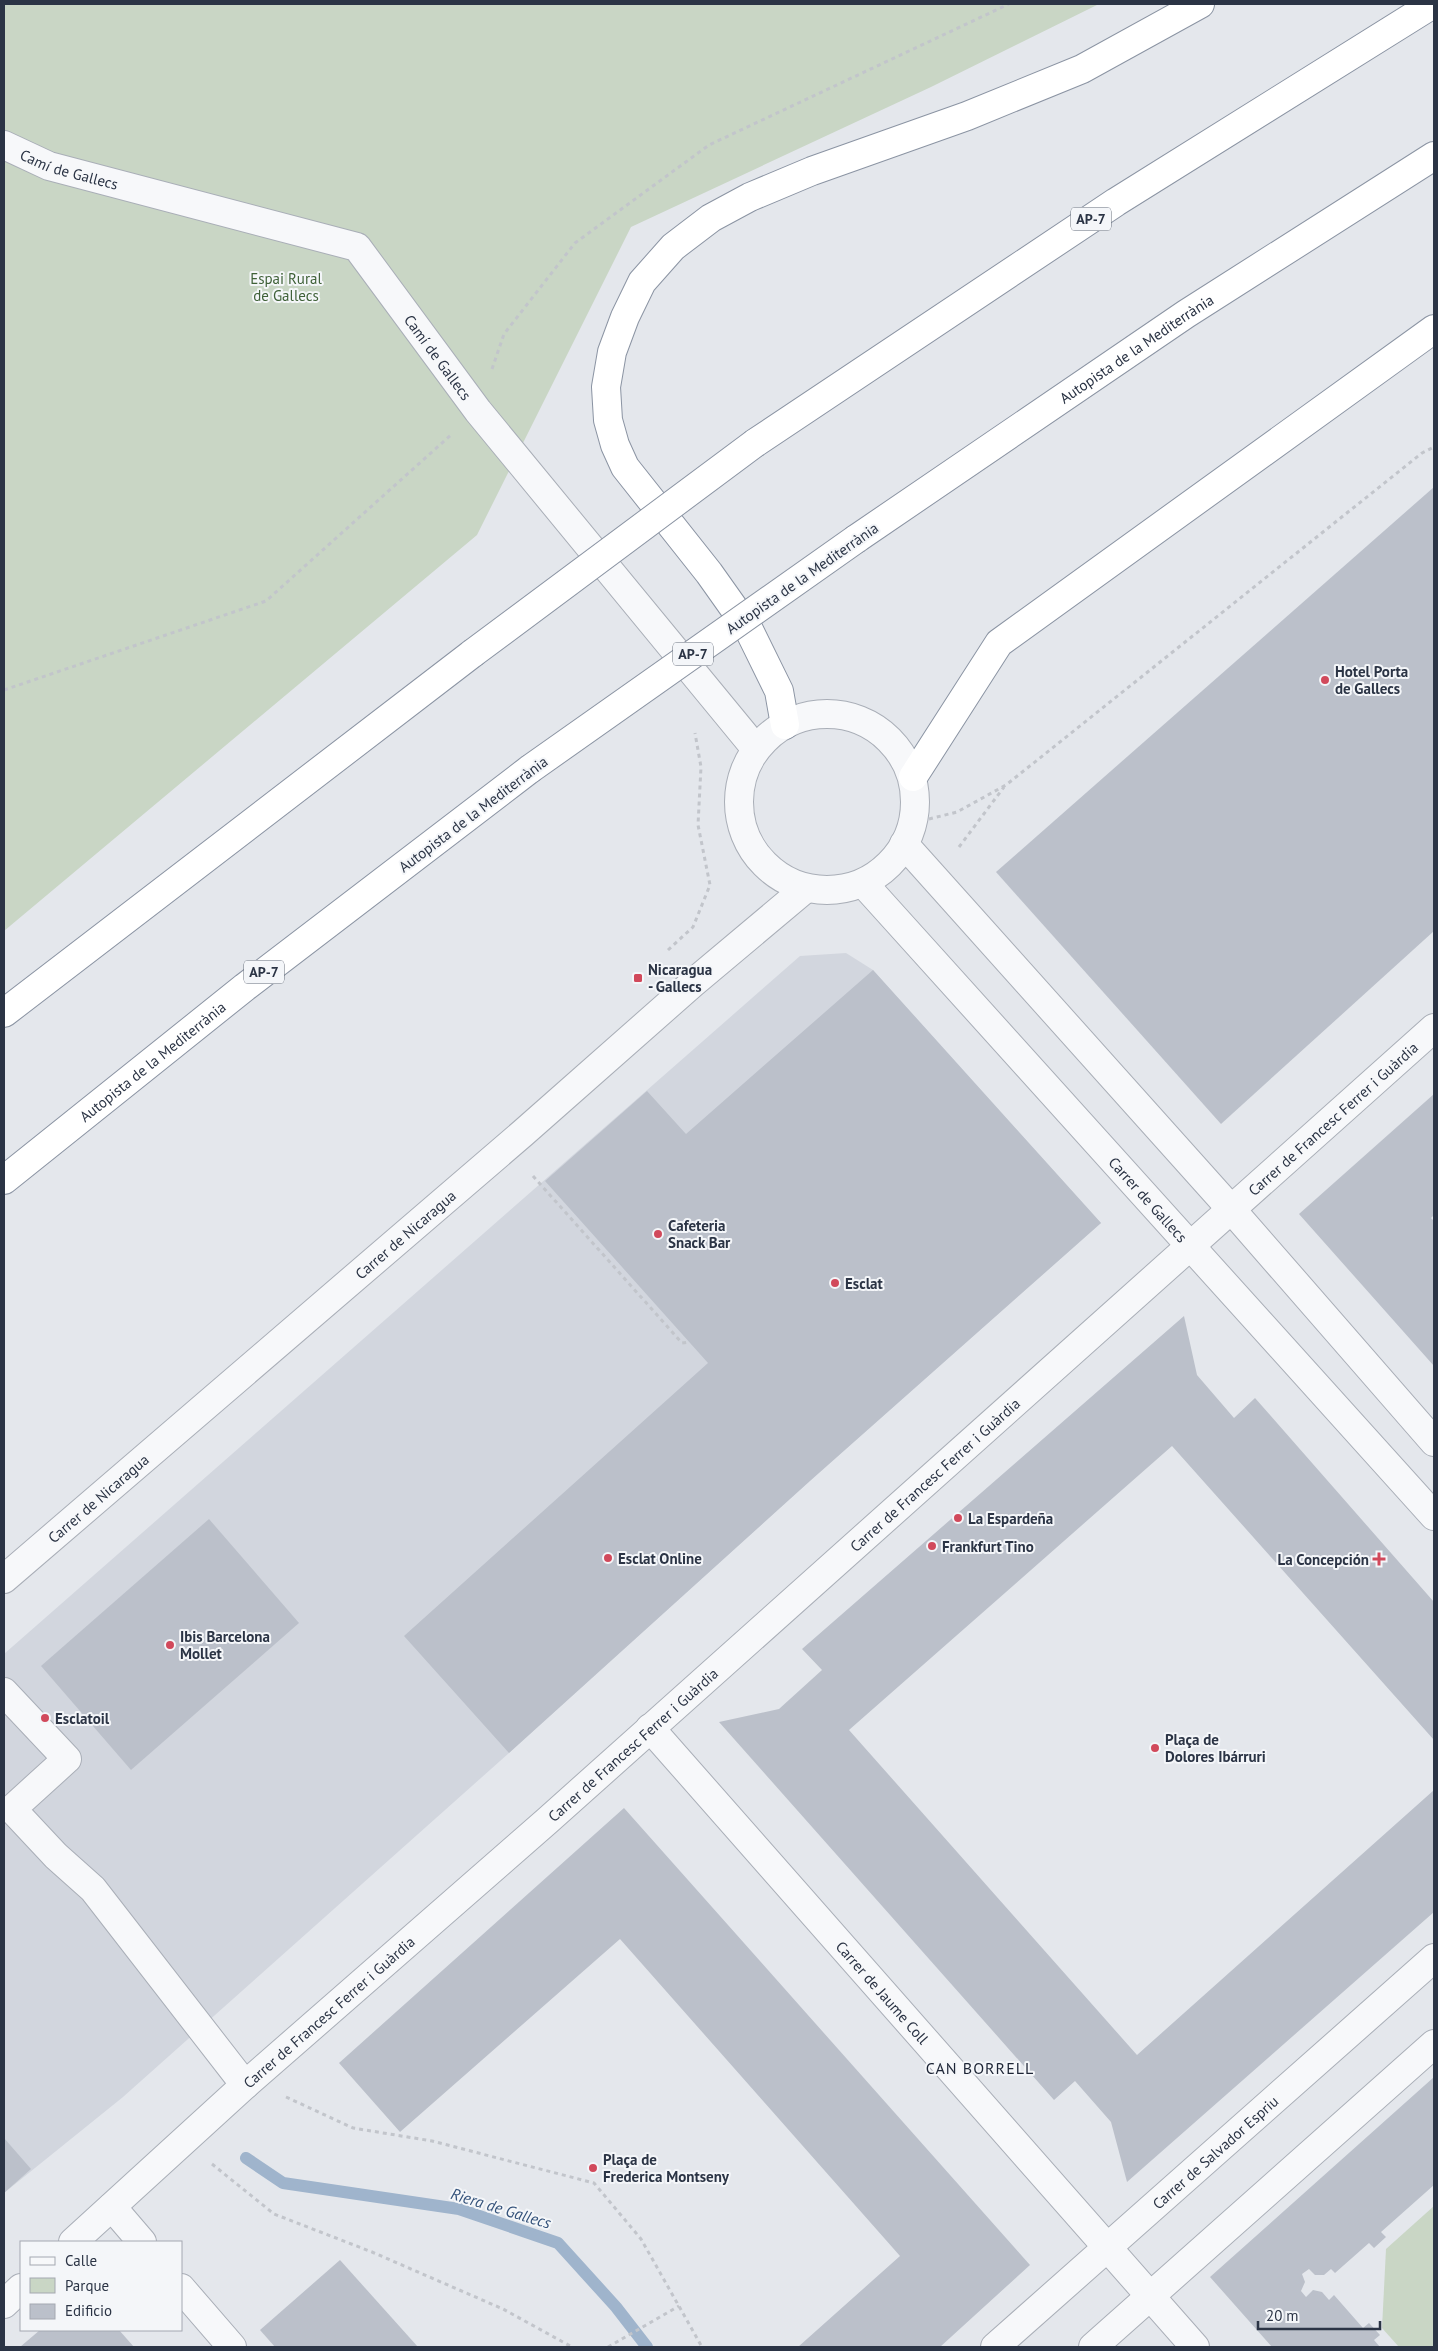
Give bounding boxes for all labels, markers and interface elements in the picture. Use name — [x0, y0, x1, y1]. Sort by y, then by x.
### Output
street label: Camí de Gallecs — [17, 144, 120, 193]
road number: AP-7 — [1071, 208, 1111, 230]
park label: Espai Rural de Gallecs — [250, 269, 322, 305]
street label: Autopista de la Mediterrània — [1056, 290, 1217, 407]
street label: Camí de Gallecs — [400, 311, 476, 404]
street label: Autopista de la Mediterrània — [722, 518, 882, 638]
road number: AP-7 — [673, 642, 713, 666]
place label: Hotel Porta de Gallecs — [1335, 662, 1408, 698]
marker: Hotel Porta de Gallecs — [1319, 674, 1331, 686]
street label: Autopista de la Mediterrània — [395, 752, 551, 876]
road number: AP-7 — [244, 960, 284, 984]
place label: Nicaragua - Gallecs — [648, 960, 712, 996]
marker: Nicaragua - Gallecs — [632, 972, 644, 984]
street label: Autopista de la Mediterrània — [75, 997, 229, 1126]
street label: Carrer de Francesc Ferrer i Guàrdia — [1244, 1038, 1422, 1199]
street label: Carrer de Gallecs — [1105, 1153, 1192, 1246]
street label: Carrer de Nicaragua — [351, 1186, 460, 1283]
place label: Cafeteria Snack Bar — [668, 1216, 731, 1252]
marker: Cafeteria Snack Bar — [652, 1228, 664, 1240]
place label: Esclat — [845, 1274, 884, 1293]
marker: Esclat — [829, 1277, 841, 1289]
street label: Carrer de Francesc Ferrer i Guàrdia — [846, 1393, 1024, 1555]
street label: Carrer de Nicaragua — [44, 1450, 152, 1547]
place label: La Espardeña — [968, 1509, 1053, 1528]
marker: La Espardeña — [952, 1512, 964, 1524]
place label: Frankfurt Tino — [942, 1537, 1034, 1556]
marker: Frankfurt Tino — [926, 1540, 938, 1552]
place label: Esclat Online — [618, 1549, 702, 1568]
place label: La Concepción — [1277, 1550, 1369, 1569]
marker: Esclat Online — [602, 1552, 614, 1564]
marker: La Concepción — [1373, 1553, 1385, 1565]
place label: Ibis Barcelona Mollet — [180, 1627, 270, 1663]
marker: Ibis Barcelona Mollet — [164, 1639, 176, 1651]
street label: Carrer de Francesc Ferrer i Guàrdia — [544, 1663, 722, 1825]
place label: Esclatoil — [55, 1709, 110, 1728]
marker: Esclatoil — [39, 1712, 51, 1724]
place label: Plaça de Dolores Ibárruri — [1165, 1730, 1266, 1766]
marker: Plaça de Dolores Ibárruri — [1149, 1742, 1161, 1754]
street label: Carrer de Francesc Ferrer i Guàrdia — [239, 1932, 418, 2092]
street label: Carrer de Jaume Coll — [832, 1937, 933, 2048]
district label: CAN BORRELL — [926, 2058, 1034, 2078]
street label: Carrer de Salvador Espriu — [1148, 2091, 1282, 2213]
place label: Plaça de Frederica Montseny — [603, 2150, 730, 2186]
marker: Plaça de Frederica Montseny — [587, 2162, 599, 2174]
water label: Riera de Gallecs — [448, 2183, 554, 2233]
legend — [20, 2241, 182, 2331]
text: Calle — [65, 2251, 97, 2270]
text: Parque — [65, 2276, 109, 2295]
scale bar — [1258, 2298, 1380, 2330]
text: Edificio — [65, 2301, 112, 2320]
text: 20 m — [1266, 2306, 1299, 2325]

